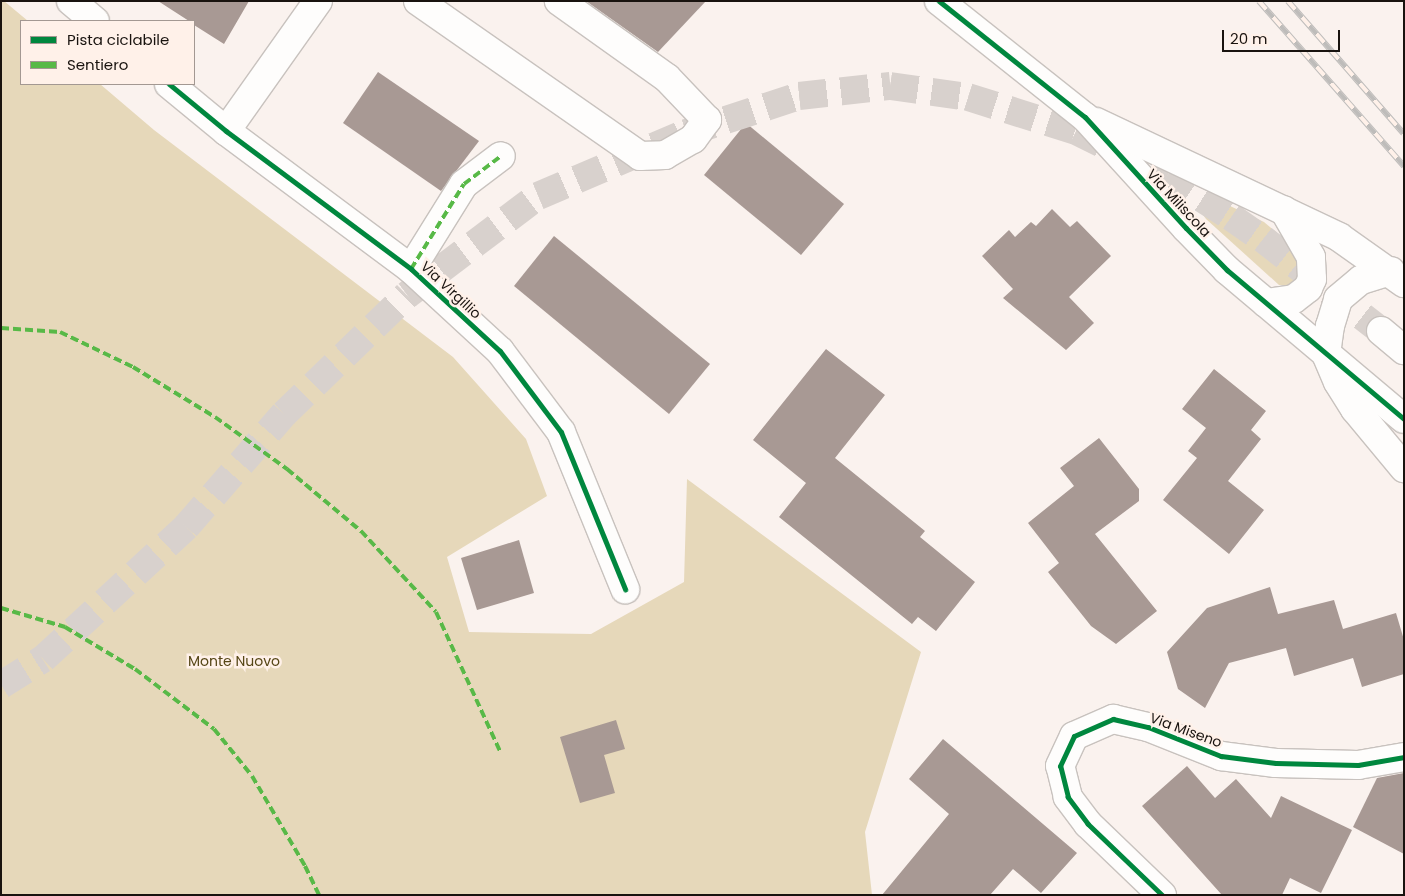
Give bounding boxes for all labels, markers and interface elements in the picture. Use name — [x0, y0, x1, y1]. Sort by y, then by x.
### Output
legend — [20, 20, 195, 85]
scale bar — [1225, 20, 1342, 52]
text: 20 m — [1230, 28, 1268, 49]
text: Pista ciclabile — [67, 29, 169, 50]
text: Sentiero — [67, 54, 128, 75]
street label: Via Miliscola — [1143, 166, 1215, 240]
street label: Via Virgillio — [417, 258, 485, 322]
park label: Monte Nuovo — [188, 653, 280, 669]
street label: Via Miseno — [1148, 709, 1224, 751]

